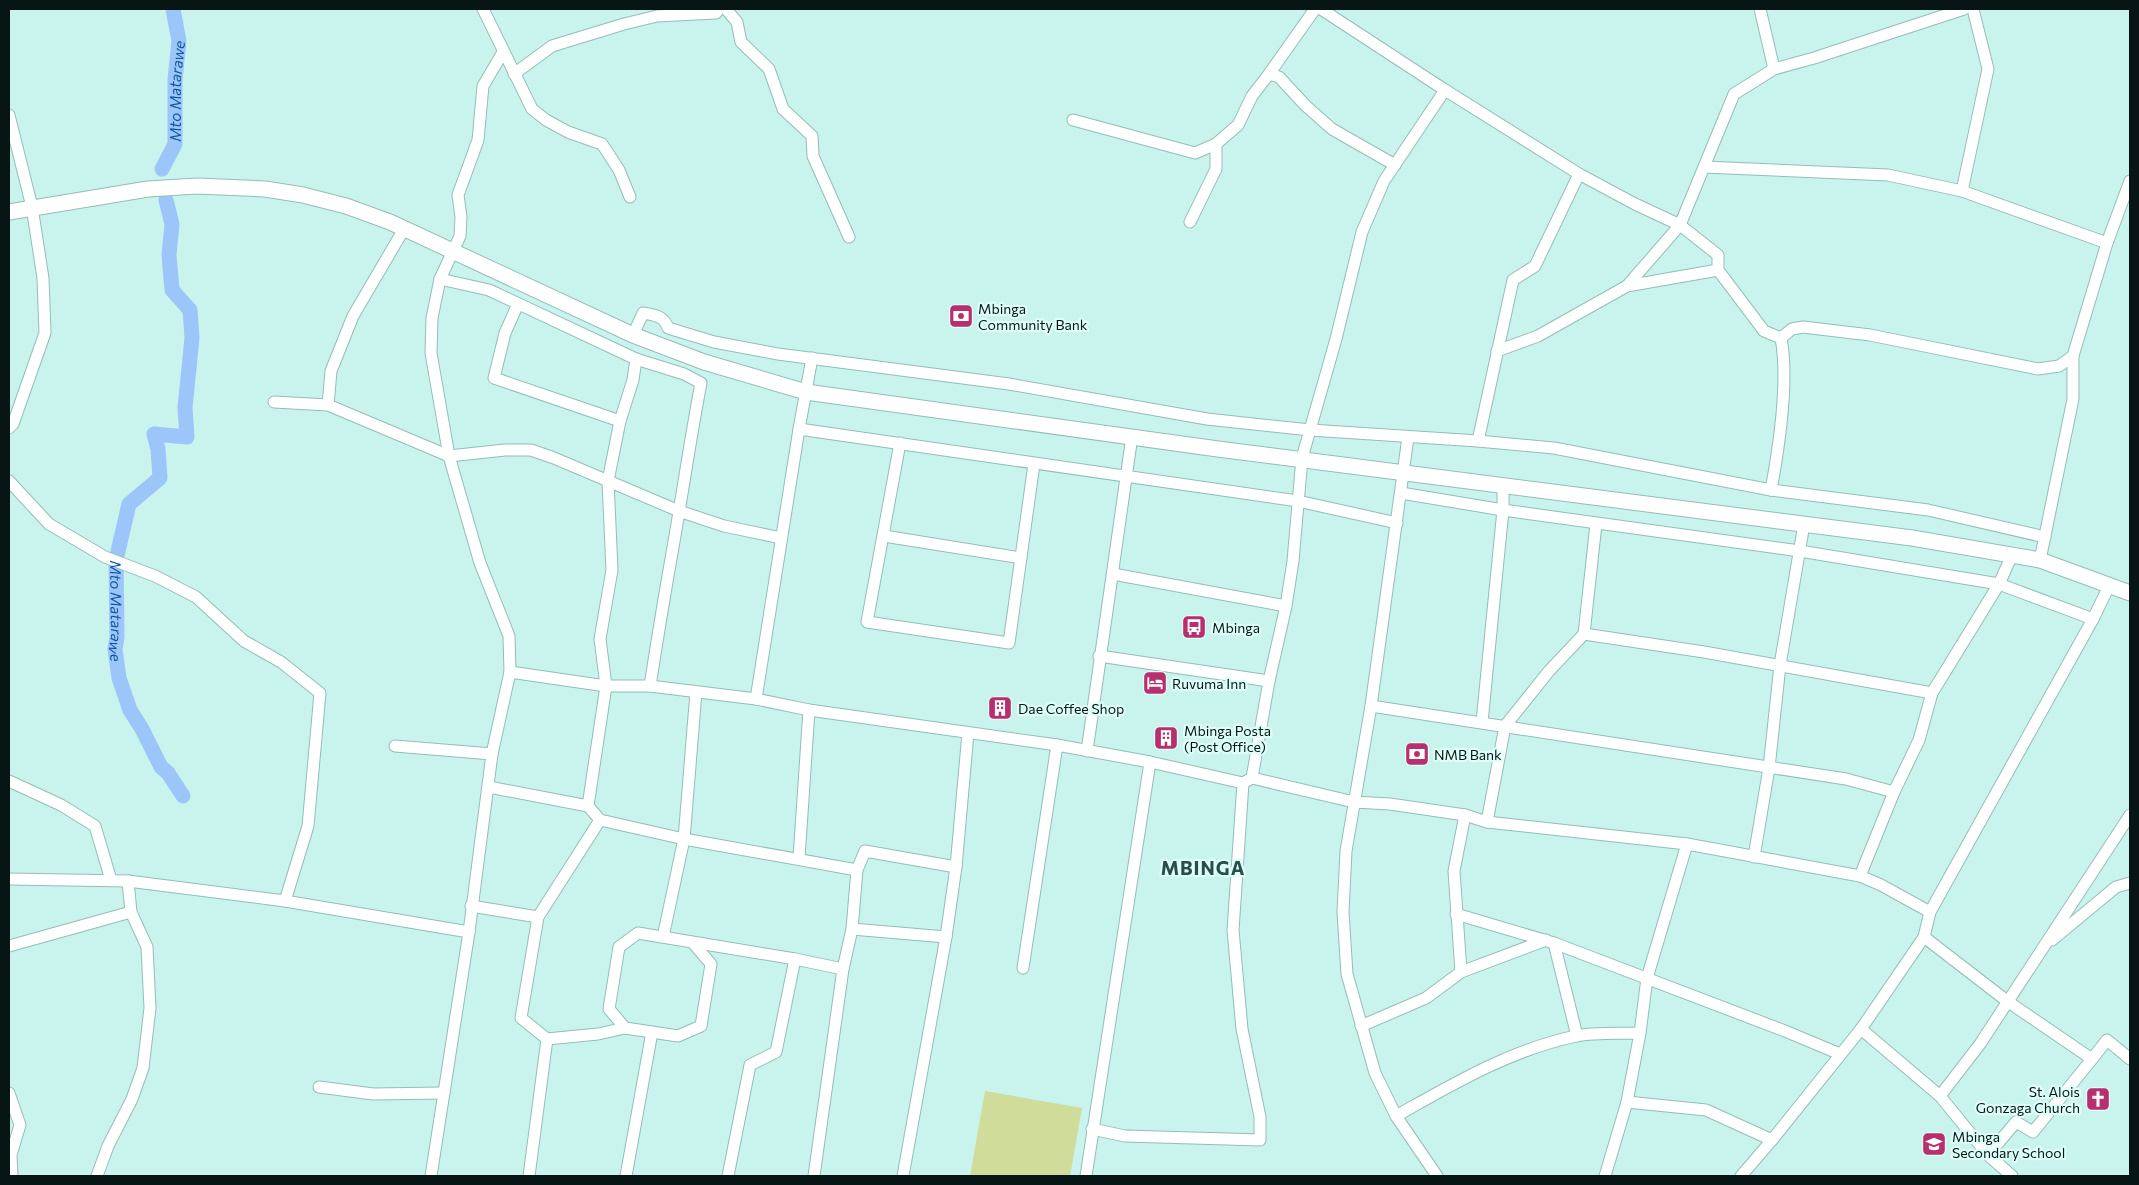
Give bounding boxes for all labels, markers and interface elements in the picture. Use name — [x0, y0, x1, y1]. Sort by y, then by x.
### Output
water label: Mto Matarawe — [166, 40, 188, 142]
place label: Mbinga Community Bank — [978, 300, 1088, 333]
bank icon: Mbinga Community Bank — [948, 303, 974, 329]
water label: Mto Matarawe — [105, 560, 126, 662]
bus stop icon: Mbinga — [1181, 614, 1207, 640]
place label: Mbinga — [1212, 619, 1260, 636]
hotel icon: Ruvuma Inn — [1142, 670, 1168, 696]
place label: Ruvuma Inn — [1172, 675, 1246, 692]
building icon: Dae Coffee Shop — [987, 695, 1013, 721]
place label: Dae Coffee Shop — [1018, 700, 1124, 717]
place label: Mbinga Posta (Post Office) — [1184, 722, 1271, 755]
building icon: Mbinga Posta (Post Office) — [1153, 725, 1179, 751]
bank icon: NMB Bank — [1404, 741, 1430, 767]
place label: NMB Bank — [1434, 746, 1502, 763]
district label: MBINGA — [1161, 856, 1245, 879]
place label: St. Alois Gonzaga Church — [1976, 1083, 2080, 1116]
church icon: St. Alois Gonzaga Church — [2085, 1086, 2111, 1112]
place label: Mbinga Secondary School — [1952, 1128, 2065, 1161]
school or university icon: Mbinga Secondary School — [1921, 1131, 1947, 1157]

